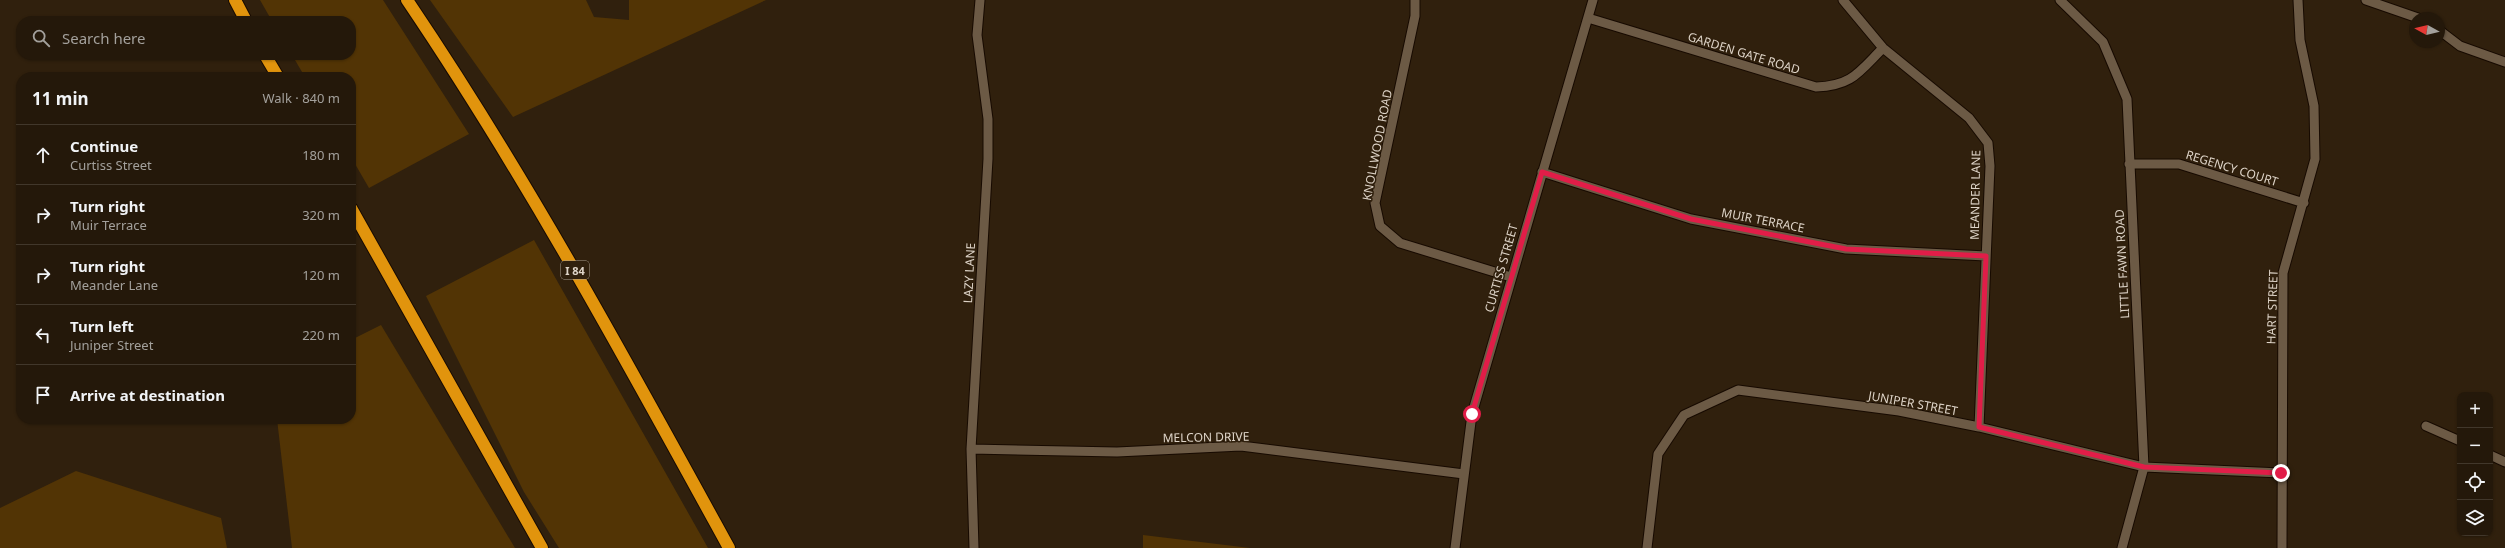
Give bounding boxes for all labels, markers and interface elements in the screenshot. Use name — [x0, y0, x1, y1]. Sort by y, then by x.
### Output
north arrow — [2409, 12, 2445, 48]
search box — [16, 16, 356, 60]
icon: search — [30, 27, 52, 49]
text: Search here — [62, 28, 145, 48]
street label: GARDEN GATE ROAD — [1686, 28, 1802, 78]
text: 11 min — [32, 87, 89, 110]
street label: KNOLLWOOD ROAD — [1358, 88, 1396, 202]
text: Walk · 840 m — [262, 89, 340, 107]
text: Continue — [70, 136, 138, 156]
icon: ahead — [32, 144, 54, 166]
text: 180 m — [302, 146, 340, 164]
street label: REGENCY COURT — [2184, 146, 2281, 190]
street label: MEANDER LANE — [1966, 150, 1984, 240]
text: Curtiss Street — [70, 156, 152, 174]
text: Turn right — [70, 196, 145, 216]
icon: right — [32, 204, 54, 226]
street label: MUIR TERRACE — [1720, 204, 1806, 236]
text: 320 m — [302, 206, 340, 224]
street label: LITTLE FAWN ROAD — [2111, 209, 2133, 319]
text: Muir Terrace — [70, 216, 147, 234]
street label: CURTISS STREET — [1480, 221, 1522, 314]
street label: LAZY LANE — [959, 242, 979, 304]
text: Turn right — [70, 256, 145, 276]
road number: I 84 — [561, 261, 589, 279]
icon: right — [32, 264, 54, 286]
text: 120 m — [302, 266, 340, 284]
street label: HART STREET — [2262, 269, 2282, 345]
text: Meander Lane — [70, 276, 158, 294]
text: Turn left — [70, 316, 134, 336]
icon: left — [32, 324, 54, 346]
text: 220 m — [302, 326, 340, 344]
text: Juniper Street — [70, 336, 153, 354]
icon: arrive — [32, 384, 54, 406]
text: Arrive at destination — [70, 385, 225, 405]
street label: JUNIPER STREET — [1866, 387, 1959, 419]
map controls — [2457, 392, 2493, 536]
button: + — [2457, 392, 2493, 428]
route start — [1463, 405, 1481, 423]
street label: MELCON DRIVE — [1162, 428, 1250, 446]
button: − — [2457, 428, 2493, 464]
route end — [2272, 464, 2290, 482]
button: locate — [2457, 464, 2493, 500]
button: layers — [2457, 500, 2493, 536]

